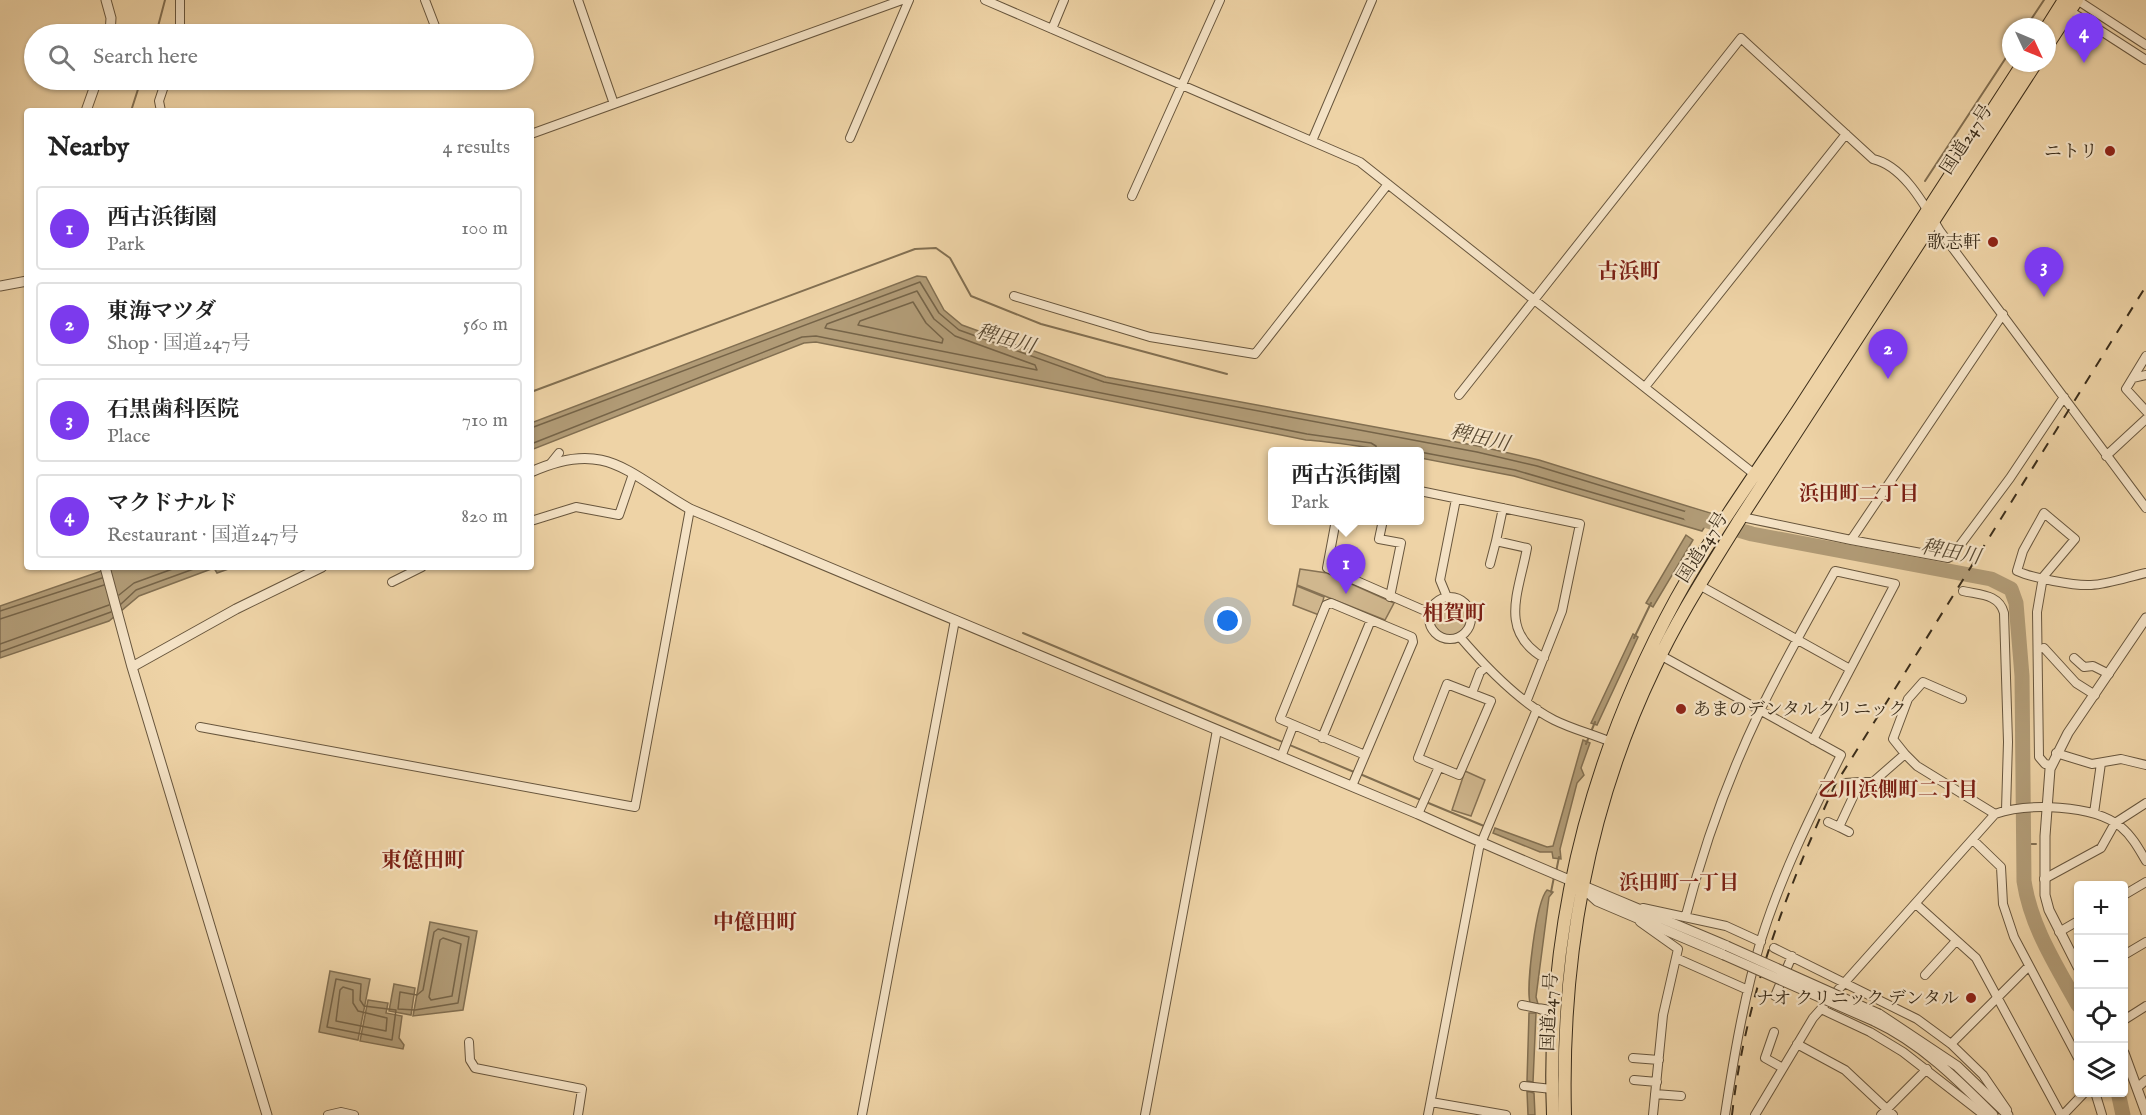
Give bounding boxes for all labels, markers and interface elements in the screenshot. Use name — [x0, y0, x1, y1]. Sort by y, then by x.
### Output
pin: 4 — [2064, 14, 2104, 63]
north arrow — [2002, 18, 2056, 72]
search box — [24, 24, 534, 90]
icon: search — [45, 41, 78, 74]
text: Search here — [93, 43, 198, 71]
street label: 国道247号 — [1936, 100, 1998, 179]
text: Nearby — [48, 131, 129, 164]
text: 4 results — [443, 135, 510, 160]
place label: ニトリ — [2044, 141, 2098, 164]
marker: ニトリ — [2103, 144, 2117, 158]
text: 西古浜街園 — [107, 204, 217, 232]
text: 1 — [66, 216, 73, 241]
text: 100 m — [461, 216, 508, 241]
text: Park — [107, 232, 145, 257]
place label: 歌志軒 — [1927, 232, 1981, 255]
marker: 歌志軒 — [1986, 235, 2000, 249]
pin: 3 — [2024, 248, 2064, 297]
district label: 古浜町 — [1598, 259, 1661, 286]
text: 東海マツダ — [107, 298, 216, 326]
text: 2 — [65, 312, 74, 337]
text: 560 m — [463, 312, 508, 337]
water label: 稗田川 — [973, 319, 1040, 360]
pin: 2 — [1868, 330, 1908, 379]
text: Shop · 国道247号 — [107, 331, 251, 356]
text: 石黒歯科医院 — [107, 396, 239, 424]
text: 3 — [66, 408, 73, 433]
text: 710 m — [462, 408, 508, 433]
water label: 稗田川 — [1448, 420, 1514, 458]
text: Place — [107, 424, 150, 449]
popup — [1268, 447, 1424, 525]
text: 西古浜街園 — [1291, 462, 1401, 490]
district label: 浜田町二丁目 — [1799, 482, 1919, 507]
text: マクドナルド — [107, 490, 238, 518]
text: Park — [1291, 490, 1329, 515]
text: 4 — [65, 504, 74, 529]
text: 820 m — [461, 504, 508, 529]
street label: 国道247号 — [1673, 508, 1734, 587]
text: Restaurant · 国道247号 — [107, 523, 299, 548]
water label: 稗田川 — [1919, 534, 1985, 571]
pin: 1 — [1326, 544, 1366, 594]
district label: 相賀町 — [1423, 601, 1486, 628]
your location — [1213, 606, 1242, 635]
place label: あまのデンタルクリニック — [1693, 699, 1906, 722]
marker: あまのデンタルクリニック — [1674, 702, 1688, 716]
district label: 乙川浜側町二丁目 — [1818, 778, 1978, 803]
district label: 東億田町 — [381, 848, 465, 875]
district label: 浜田町一丁目 — [1619, 871, 1739, 896]
map controls — [2074, 881, 2128, 1097]
button: + — [2074, 881, 2128, 935]
district label: 中億田町 — [713, 910, 797, 937]
button: − — [2074, 935, 2128, 989]
street label: 国道247号 — [1537, 972, 1564, 1052]
place label: ナオ クリニック デンタル — [1756, 988, 1959, 1011]
button: locate — [2074, 989, 2128, 1043]
marker: ナオ クリニック デンタル — [1964, 991, 1978, 1005]
button: layers — [2074, 1043, 2128, 1097]

